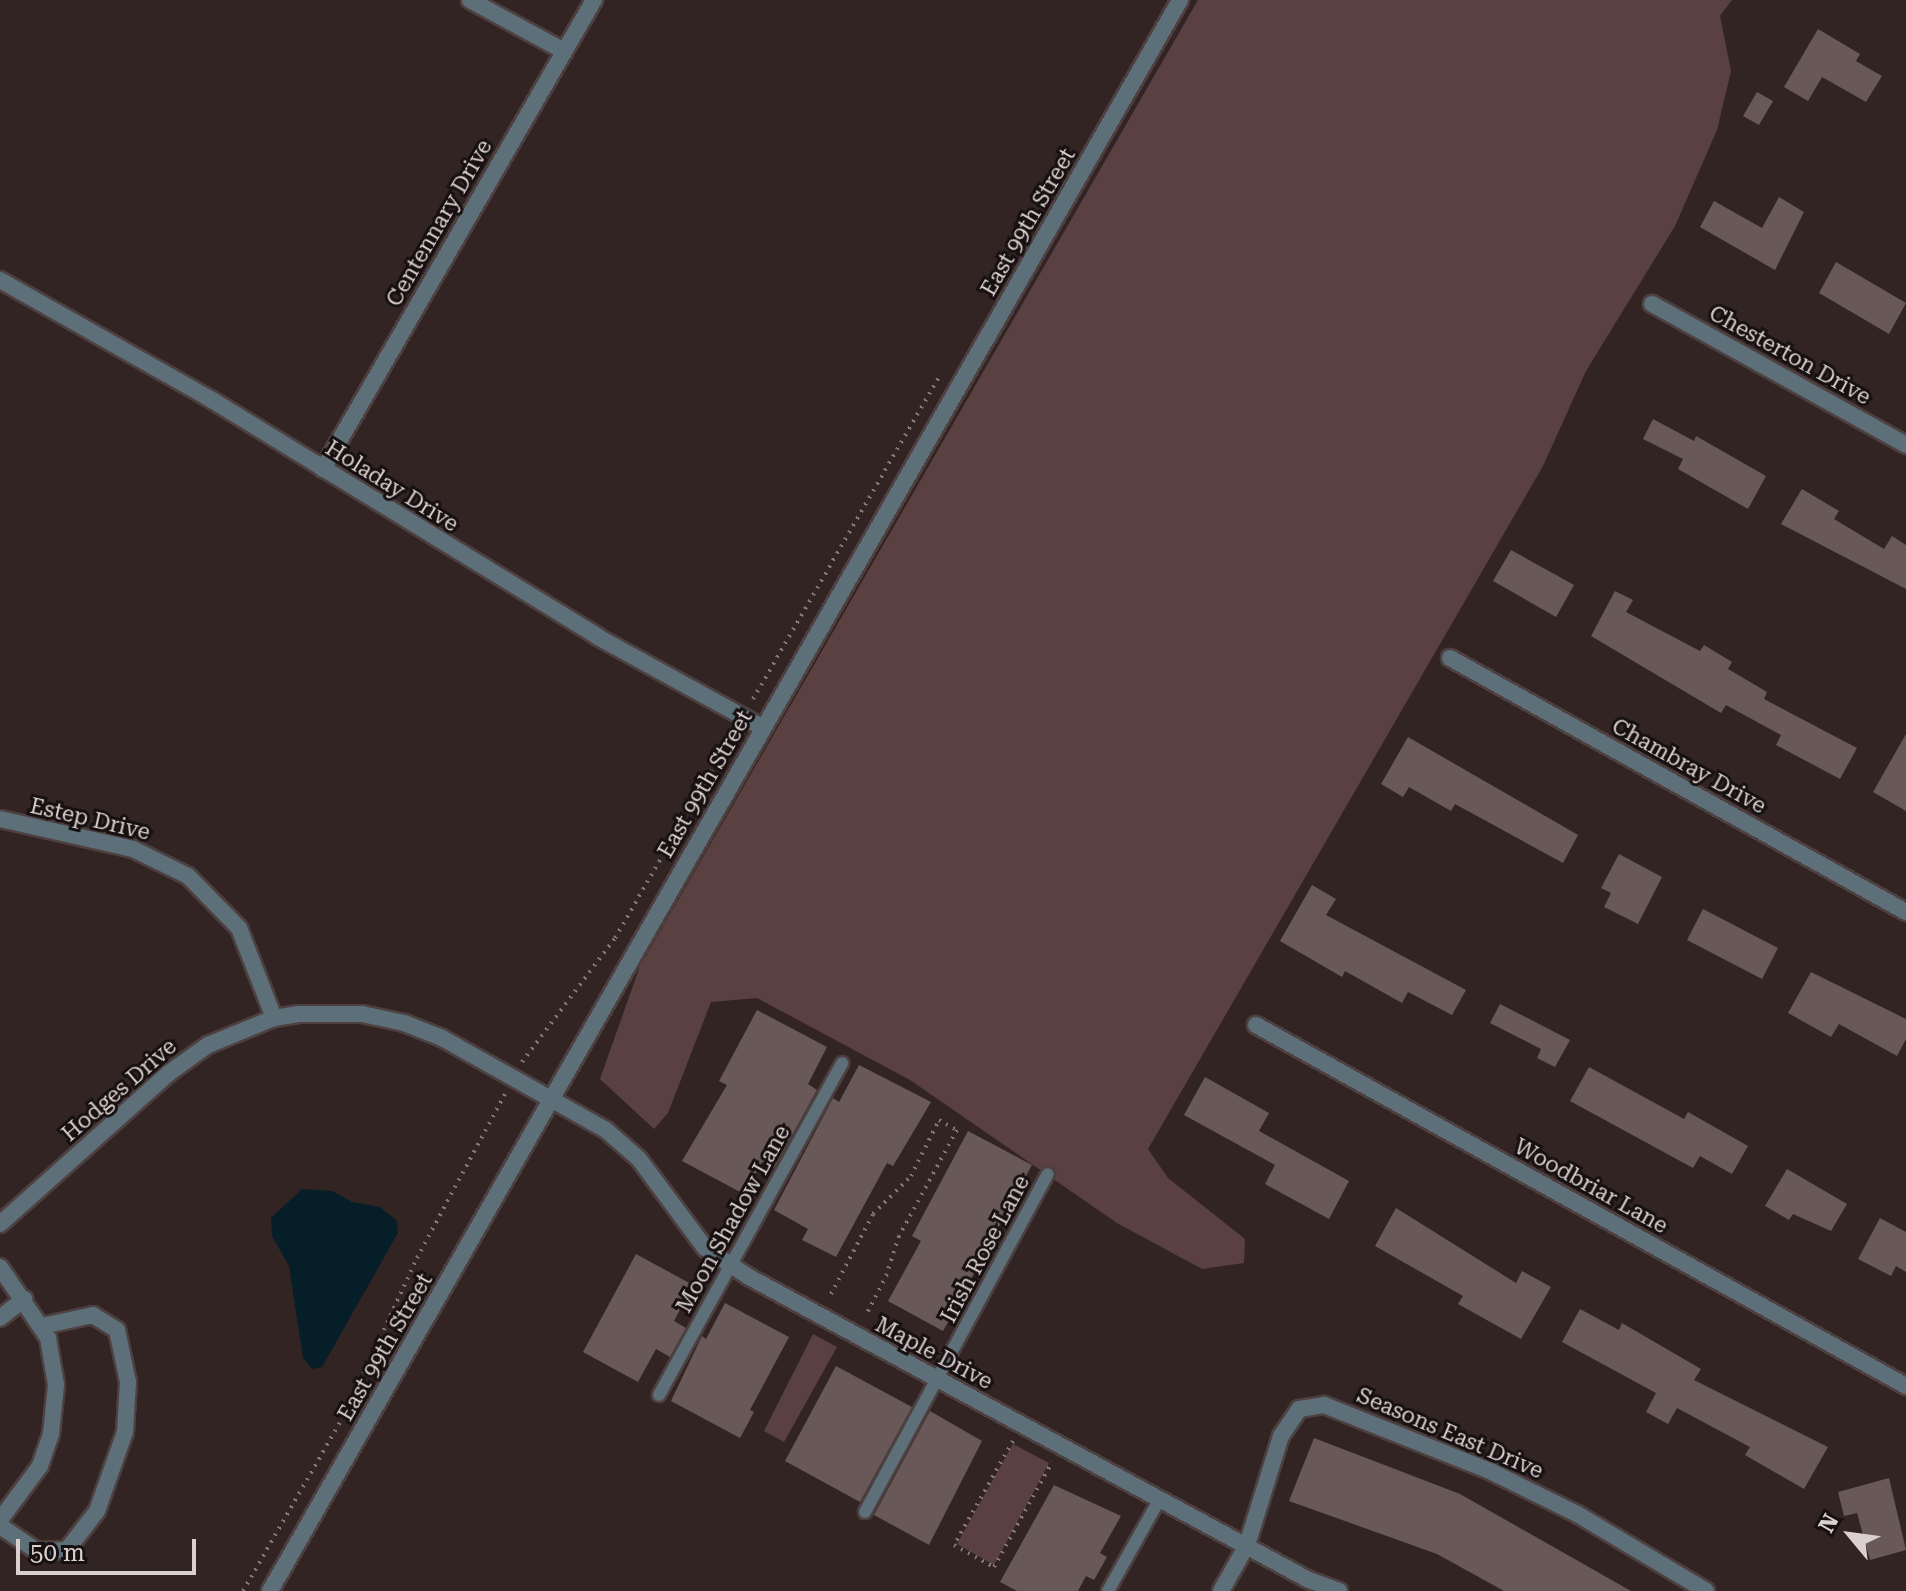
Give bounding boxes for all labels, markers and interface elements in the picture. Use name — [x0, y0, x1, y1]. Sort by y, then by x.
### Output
street label: Centennary Drive — [381, 135, 497, 311]
street label: East 99th Street — [975, 143, 1081, 301]
street label: Chesterton Drive — [1705, 300, 1875, 410]
street label: Holaday Drive — [321, 435, 463, 537]
street label: East 99th Street — [652, 705, 758, 863]
street label: Chambray Drive — [1607, 713, 1771, 819]
street label: Estep Drive — [27, 792, 153, 846]
street label: Hodges Drive — [56, 1033, 182, 1147]
street label: Moon Shadow Lane — [671, 1121, 795, 1317]
street label: Woodbriar Lane — [1510, 1133, 1672, 1239]
street label: Irish Rose Lane — [935, 1171, 1035, 1327]
street label: East 99th Street — [332, 1268, 438, 1426]
street label: Maple Drive — [871, 1311, 997, 1395]
street label: Seasons East Drive — [1353, 1382, 1547, 1484]
north arrow — [1810, 1495, 1890, 1575]
text: N — [1814, 1510, 1844, 1537]
scale bar — [20, 1523, 200, 1573]
text: 50 m — [30, 1539, 85, 1567]

